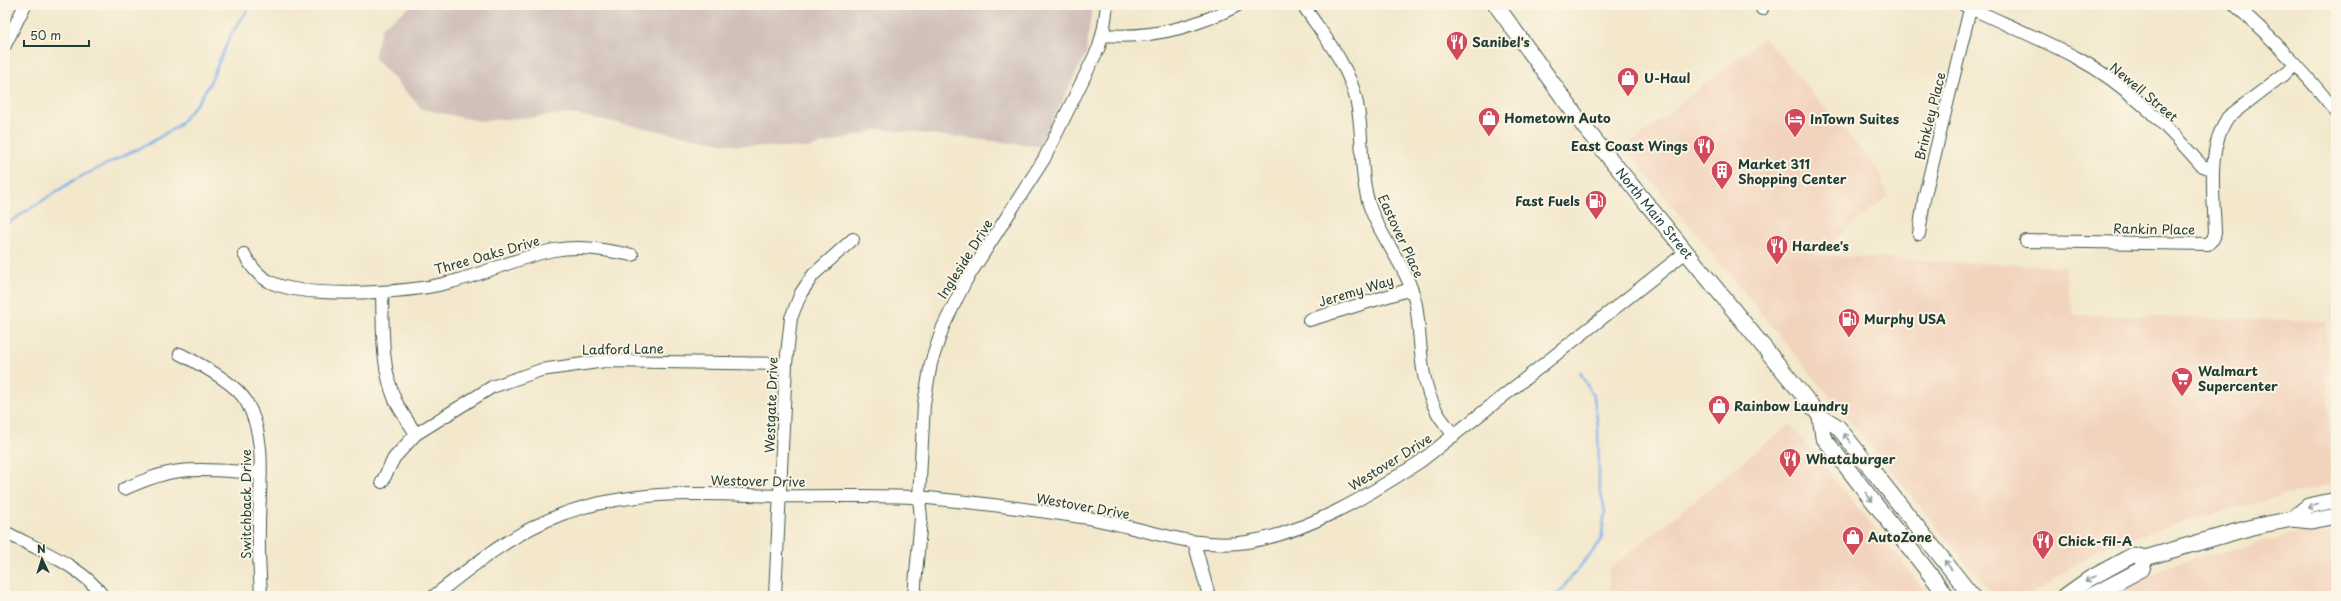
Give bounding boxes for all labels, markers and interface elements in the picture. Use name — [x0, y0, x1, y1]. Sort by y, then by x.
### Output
scale bar — [24, 22, 89, 48]
text: 50 m — [30, 26, 61, 44]
restaurant icon: Sanibel's — [1444, 29, 1470, 62]
place label: Sanibel's — [1472, 32, 1530, 51]
street label: Newell Street — [2106, 58, 2182, 126]
shop icon: U-Haul — [1615, 65, 1641, 98]
place label: U-Haul — [1644, 68, 1691, 87]
street label: Brinkley Place — [1909, 70, 1950, 162]
shop icon: Hometown Auto — [1476, 105, 1502, 138]
hotel icon: InTown Suites — [1782, 106, 1808, 139]
place label: Hometown Auto — [1504, 108, 1611, 127]
place label: InTown Suites — [1810, 109, 1899, 128]
restaurant icon: East Coast Wings — [1691, 133, 1717, 166]
place label: East Coast Wings — [1571, 136, 1688, 155]
place label: Market 311 Shopping Center — [1738, 154, 1847, 188]
building icon: Market 311 Shopping Center — [1709, 158, 1735, 191]
street label: North Main Street — [1612, 163, 1698, 263]
fuel station icon: Fast Fuels — [1583, 188, 1609, 221]
street label: Eastover Place — [1374, 191, 1429, 281]
place label: Fast Fuels — [1515, 191, 1580, 210]
street label: Ingleside Drive — [933, 215, 997, 302]
street label: Rankin Place — [2113, 218, 2195, 239]
street label: Three Oaks Drive — [432, 230, 542, 279]
restaurant icon: Hardee's — [1764, 233, 1790, 266]
place label: Hardee's — [1792, 236, 1849, 255]
street label: Jeremy Way — [1316, 270, 1396, 311]
fuel station icon: Murphy USA — [1836, 306, 1862, 339]
place label: Murphy USA — [1864, 309, 1946, 328]
street label: Ladford Lane — [582, 338, 664, 359]
street label: Westgate Drive — [759, 356, 782, 453]
place label: Walmart Supercenter — [2198, 361, 2278, 395]
supermarket icon: Walmart Supercenter — [2169, 365, 2195, 398]
shop icon: Rainbow Laundry — [1706, 393, 1732, 426]
place label: Rainbow Laundry — [1734, 396, 1848, 415]
street label: Westover Drive — [1344, 428, 1435, 495]
one-way arrow — [1843, 433, 1851, 444]
restaurant icon: Whataburger — [1777, 446, 1803, 479]
street label: Switchback Drive — [236, 449, 255, 559]
place label: Whataburger — [1806, 449, 1896, 468]
street label: Westover Drive — [710, 470, 806, 491]
street label: Westover Drive — [1035, 488, 1132, 523]
one-way arrow — [1864, 491, 1873, 502]
one-way arrow — [2306, 503, 2319, 510]
shop icon: AutoZone — [1840, 524, 1866, 557]
place label: AutoZone — [1868, 527, 1933, 546]
restaurant icon: Chick-fil-A — [2030, 528, 2056, 561]
place label: Chick-fil-A — [2058, 531, 2132, 550]
north arrow — [22, 539, 62, 579]
text: N — [36, 540, 46, 557]
one-way arrow — [1944, 560, 1952, 571]
one-way arrow — [2084, 575, 2096, 583]

